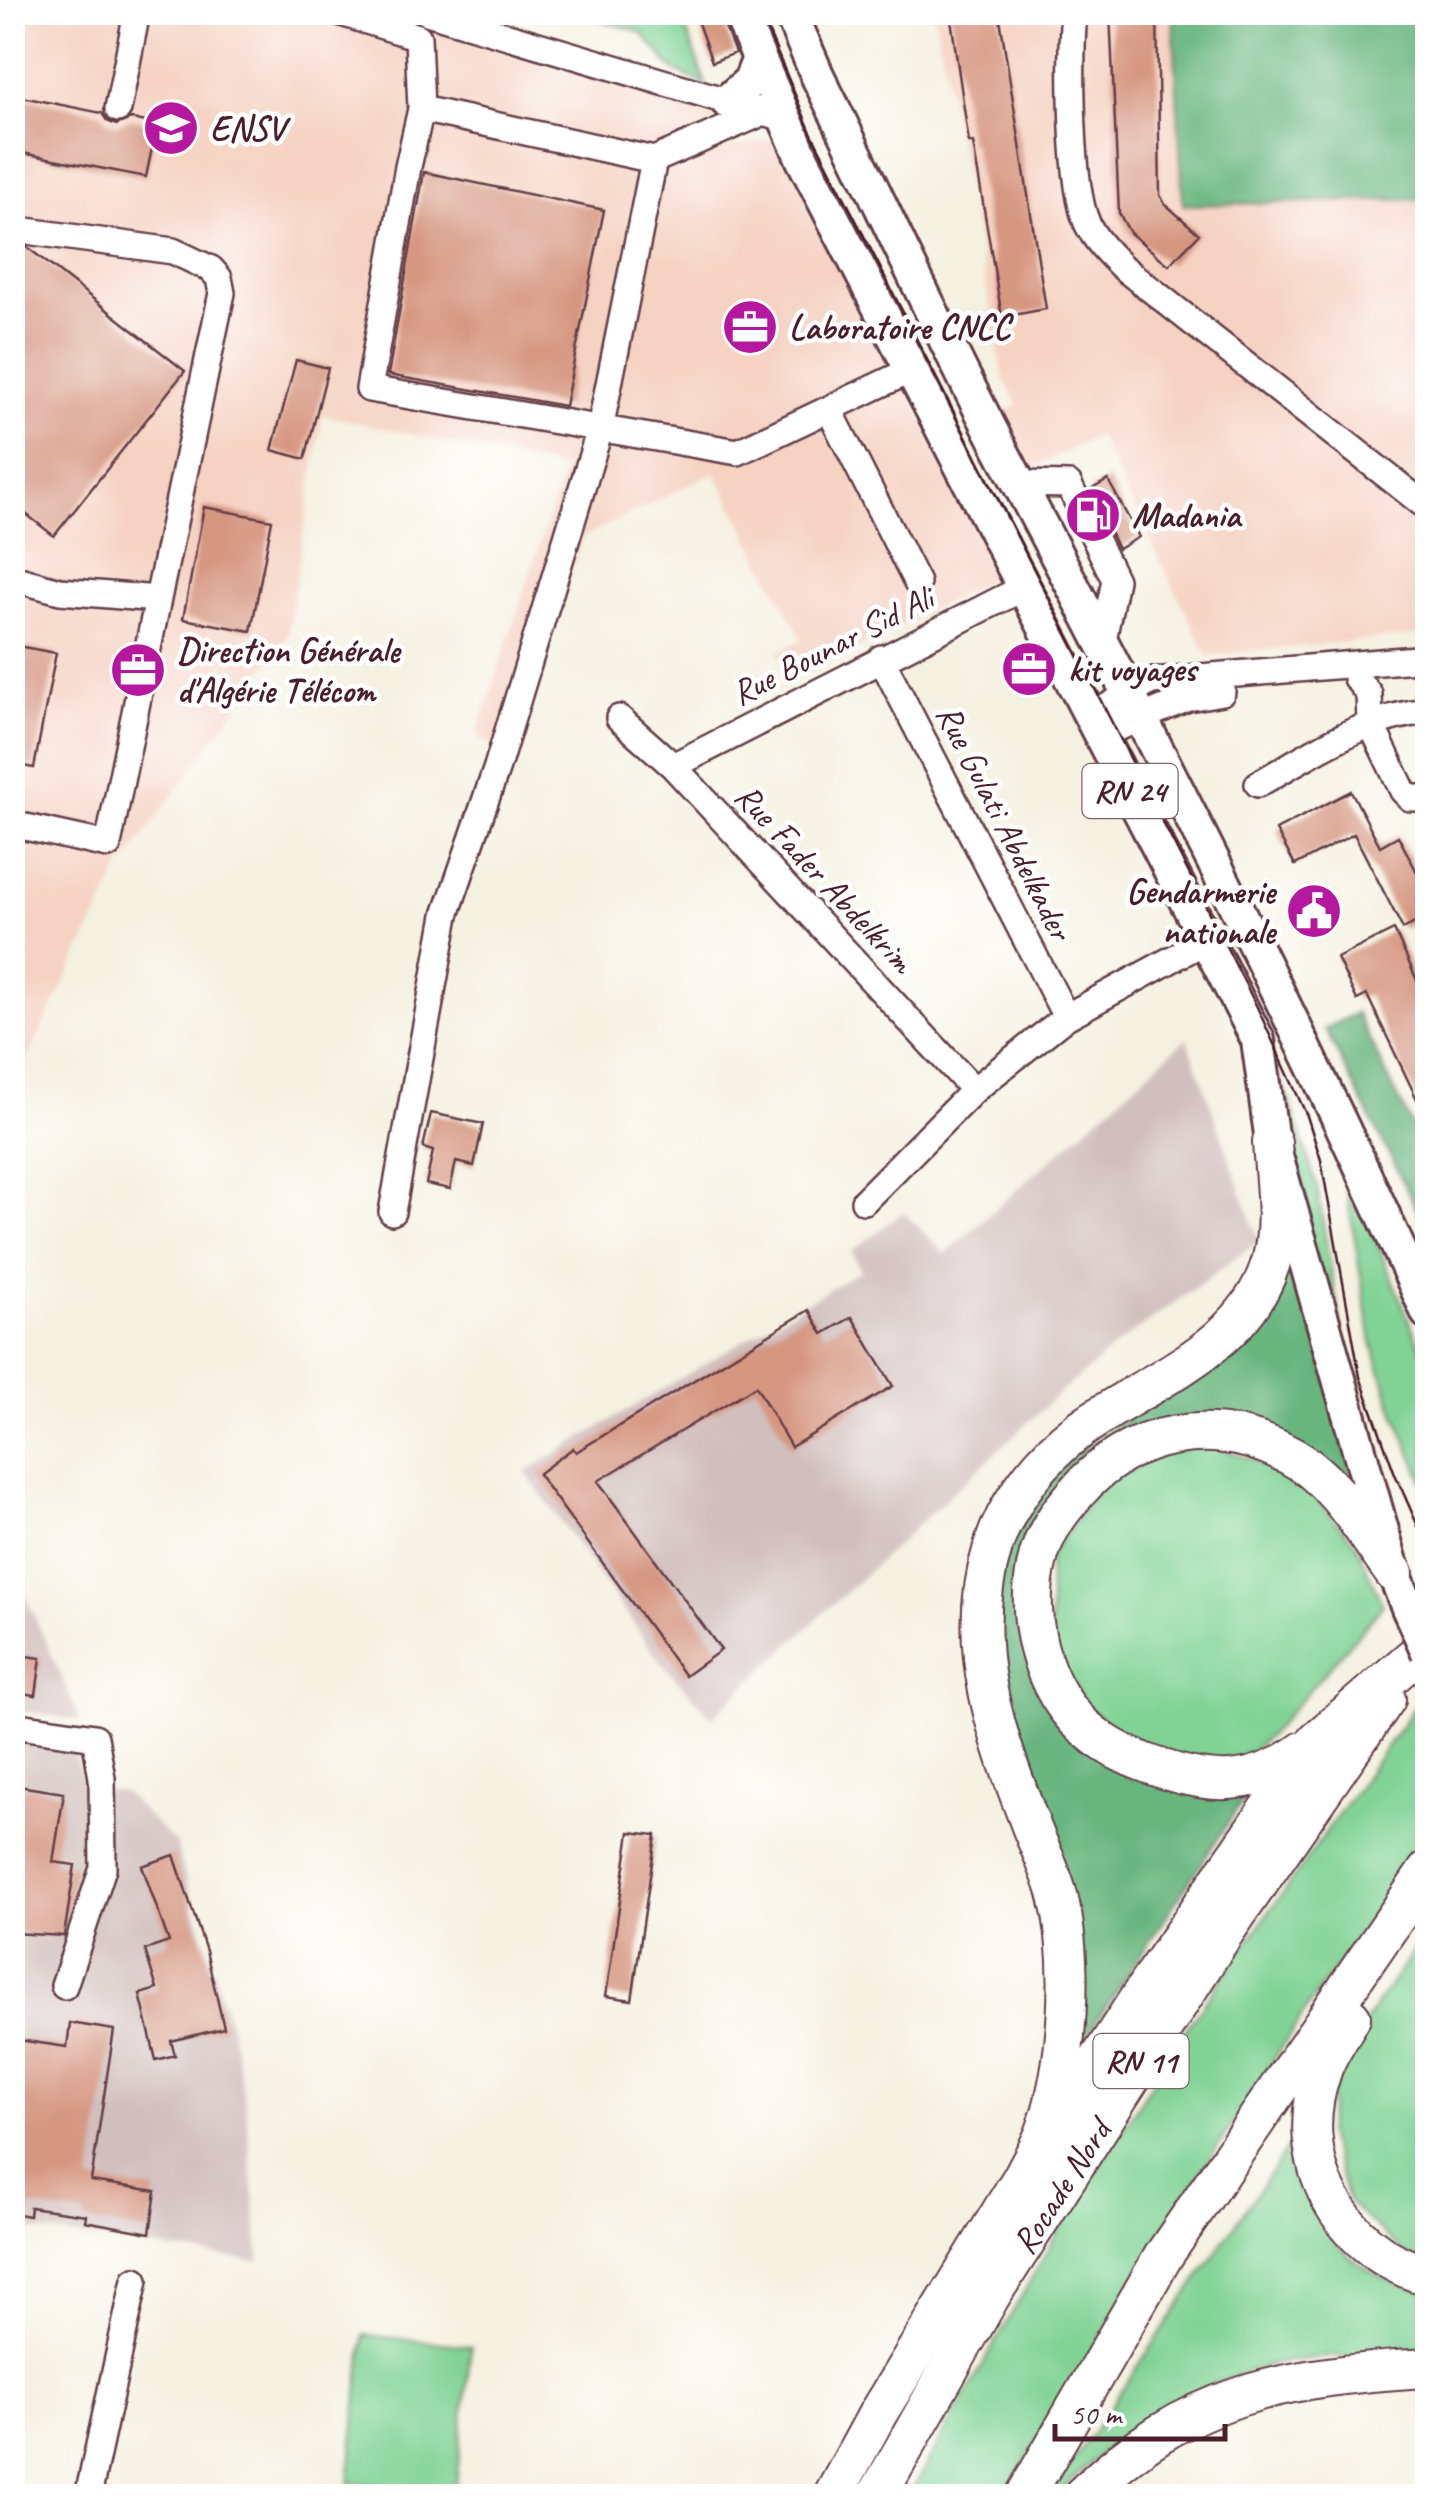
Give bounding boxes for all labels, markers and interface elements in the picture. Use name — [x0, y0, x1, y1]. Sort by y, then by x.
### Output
school or university icon: ENSV — [141, 98, 201, 158]
place label: ENSV — [210, 106, 291, 151]
office icon: Laboratoire CNCC — [720, 297, 780, 357]
place label: Laboratoire CNCC — [789, 305, 1014, 350]
fuel station icon: Madania — [1063, 485, 1123, 545]
place label: Madania — [1132, 493, 1243, 538]
street label: Rue Bounar Sid Ali — [724, 573, 945, 716]
place label: Direction Générale d'Algérie Télécom — [177, 628, 402, 713]
office icon: kit voyages — [999, 639, 1059, 699]
office icon: Direction Générale d'Algérie Télécom — [108, 640, 168, 700]
place label: kit voyages — [1068, 647, 1200, 692]
street label: Rue Gulati Abdelkader — [926, 697, 1084, 950]
road number: RN 24 — [1082, 764, 1178, 818]
street label: Rue Fader Abdelkrim — [725, 774, 926, 985]
place label: Gendarmerie nationale — [1126, 869, 1277, 954]
public building icon: Gendarmerie nationale — [1284, 881, 1344, 941]
road number: RN 11 — [1094, 2034, 1188, 2088]
street label: Rocade Nord — [1002, 2107, 1124, 2262]
scale bar — [1055, 2379, 1225, 2441]
text: 50 m — [1070, 2395, 1123, 2433]

